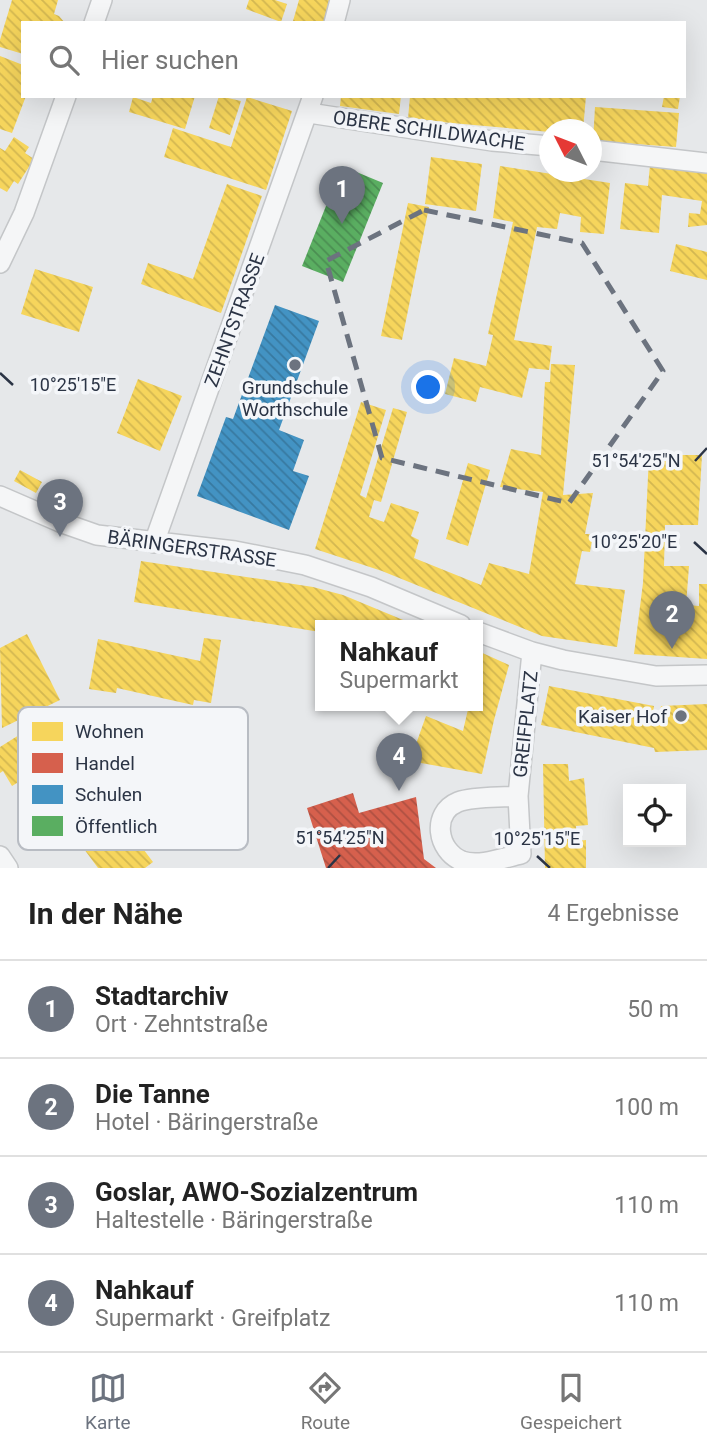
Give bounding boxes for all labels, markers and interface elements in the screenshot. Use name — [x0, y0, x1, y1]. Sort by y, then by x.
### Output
search box — [21, 21, 686, 98]
icon: search — [45, 41, 83, 79]
text: Hier suchen — [101, 45, 239, 75]
street label: OBERE SCHILDWACHE — [332, 106, 527, 155]
north arrow — [539, 119, 602, 182]
pin: 1 — [319, 166, 365, 224]
street label: ZEHNTSTRASSE — [200, 250, 269, 390]
marker: Grundschule Worthschule — [287, 357, 303, 373]
your location — [411, 370, 445, 404]
text: 10°25'15"E — [30, 374, 116, 395]
place label: Grundschule Worthschule — [242, 376, 348, 421]
text: 51°54'25"N — [591, 450, 681, 471]
pin: 3 — [37, 479, 83, 537]
street label: BÄRINGERSTRASSE — [106, 525, 278, 572]
text: 10°25'20"E — [591, 531, 677, 552]
pin: 2 — [649, 591, 695, 649]
popup — [315, 620, 483, 711]
text: Nahkauf — [340, 637, 438, 667]
text: Supermarkt — [340, 667, 458, 694]
street label: GREIFPLATZ — [508, 669, 543, 779]
place label: Kaiser Hof — [578, 705, 667, 728]
legend — [18, 707, 248, 850]
marker: Kaiser Hof — [673, 708, 689, 724]
text: Wohnen — [75, 720, 144, 743]
pin: 4 — [376, 733, 422, 791]
text: Handel — [75, 752, 135, 775]
text: Schulen — [75, 783, 142, 806]
map controls — [623, 784, 686, 847]
button: locate — [623, 784, 686, 847]
text: Öffentlich — [75, 815, 158, 838]
text: 51°54'25"N — [295, 827, 385, 848]
text: 10°25'15"E — [494, 828, 580, 849]
text: In der Nähe — [28, 896, 183, 931]
text: 4 Ergebnisse — [547, 900, 679, 927]
text: Stadtarchiv — [95, 981, 229, 1011]
text: 1 — [44, 996, 58, 1023]
text: 50 m — [627, 996, 679, 1023]
text: Ort · Zehntstraße — [95, 1011, 268, 1038]
text: Die Tanne — [95, 1079, 210, 1109]
text: 2 — [44, 1094, 58, 1121]
text: 100 m — [614, 1094, 679, 1121]
text: Hotel · Bäringerstraße — [95, 1109, 318, 1136]
text: Goslar, AWO-Sozialzentrum — [95, 1177, 418, 1207]
text: 3 — [44, 1192, 58, 1219]
text: 110 m — [614, 1192, 679, 1219]
text: Haltestelle · Bäringerstraße — [95, 1207, 373, 1234]
text: Nahkauf — [95, 1275, 194, 1305]
text: 4 — [44, 1290, 58, 1317]
text: 110 m — [614, 1290, 679, 1317]
text: Supermarkt · Greifplatz — [95, 1305, 330, 1332]
tab: Karte — [85, 1369, 131, 1434]
tab: Route — [301, 1369, 350, 1434]
tab: Gespeichert — [520, 1369, 622, 1434]

